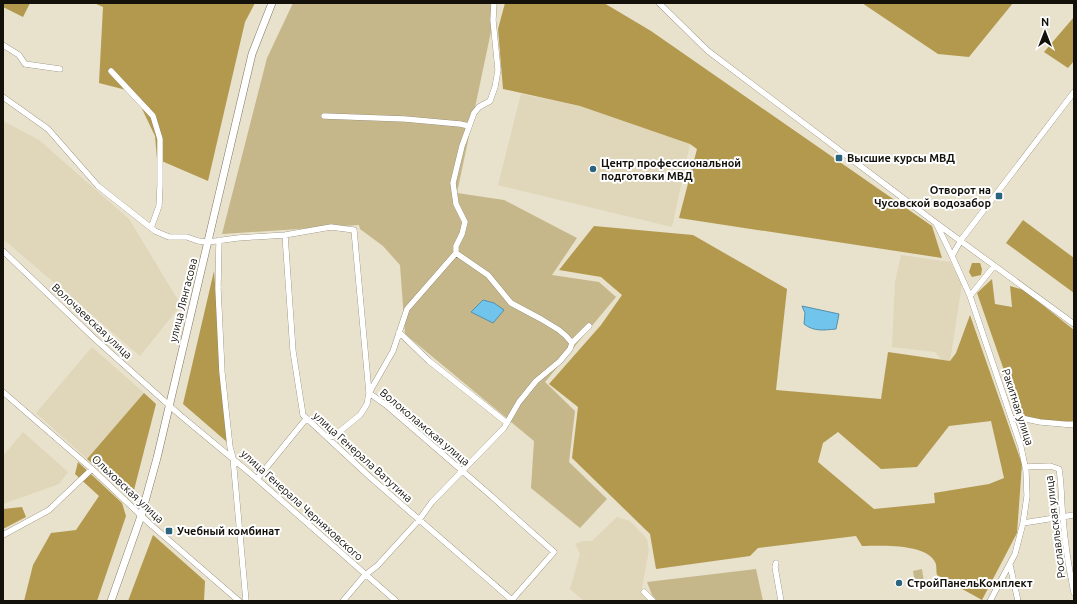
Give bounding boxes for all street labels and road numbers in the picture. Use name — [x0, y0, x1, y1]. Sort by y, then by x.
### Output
street label: улица Лянгасова — [167, 257, 199, 343]
street label: Волочаевская улица — [50, 281, 134, 361]
street label: Ракитная улица — [1000, 367, 1036, 447]
street label: Волоколамская улица — [378, 386, 472, 468]
street label: улица Генерала Ватутина — [311, 409, 415, 505]
street label: улица Генерала Черняховского — [239, 447, 365, 563]
street label: Ольховская улица — [90, 453, 166, 525]
street label: Рославльская улица — [1043, 475, 1067, 579]

